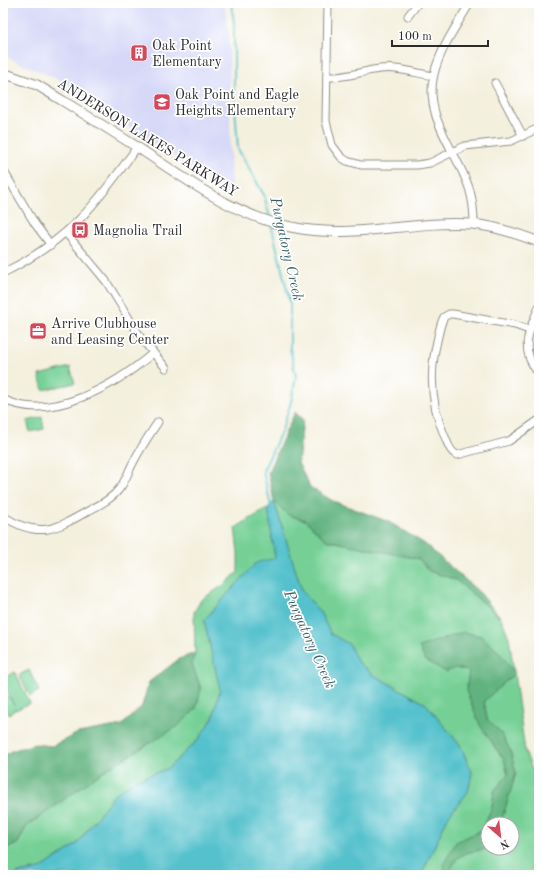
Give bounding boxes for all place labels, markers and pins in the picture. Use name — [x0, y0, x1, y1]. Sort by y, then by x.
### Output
place label: Oak Point Elementary — [152, 39, 223, 69]
building icon: Oak Point Elementary — [129, 43, 149, 63]
place label: Oak Point and Eagle Heights Elementary — [175, 88, 299, 118]
school or university icon: Oak Point and Eagle Heights Elementary — [152, 92, 172, 112]
bus stop icon: Magnolia Trail — [70, 220, 90, 240]
place label: Magnolia Trail — [93, 224, 183, 238]
place label: Arrive Clubhouse and Leasing Center — [51, 317, 169, 347]
office icon: Arrive Clubhouse and Leasing Center — [28, 321, 48, 341]

